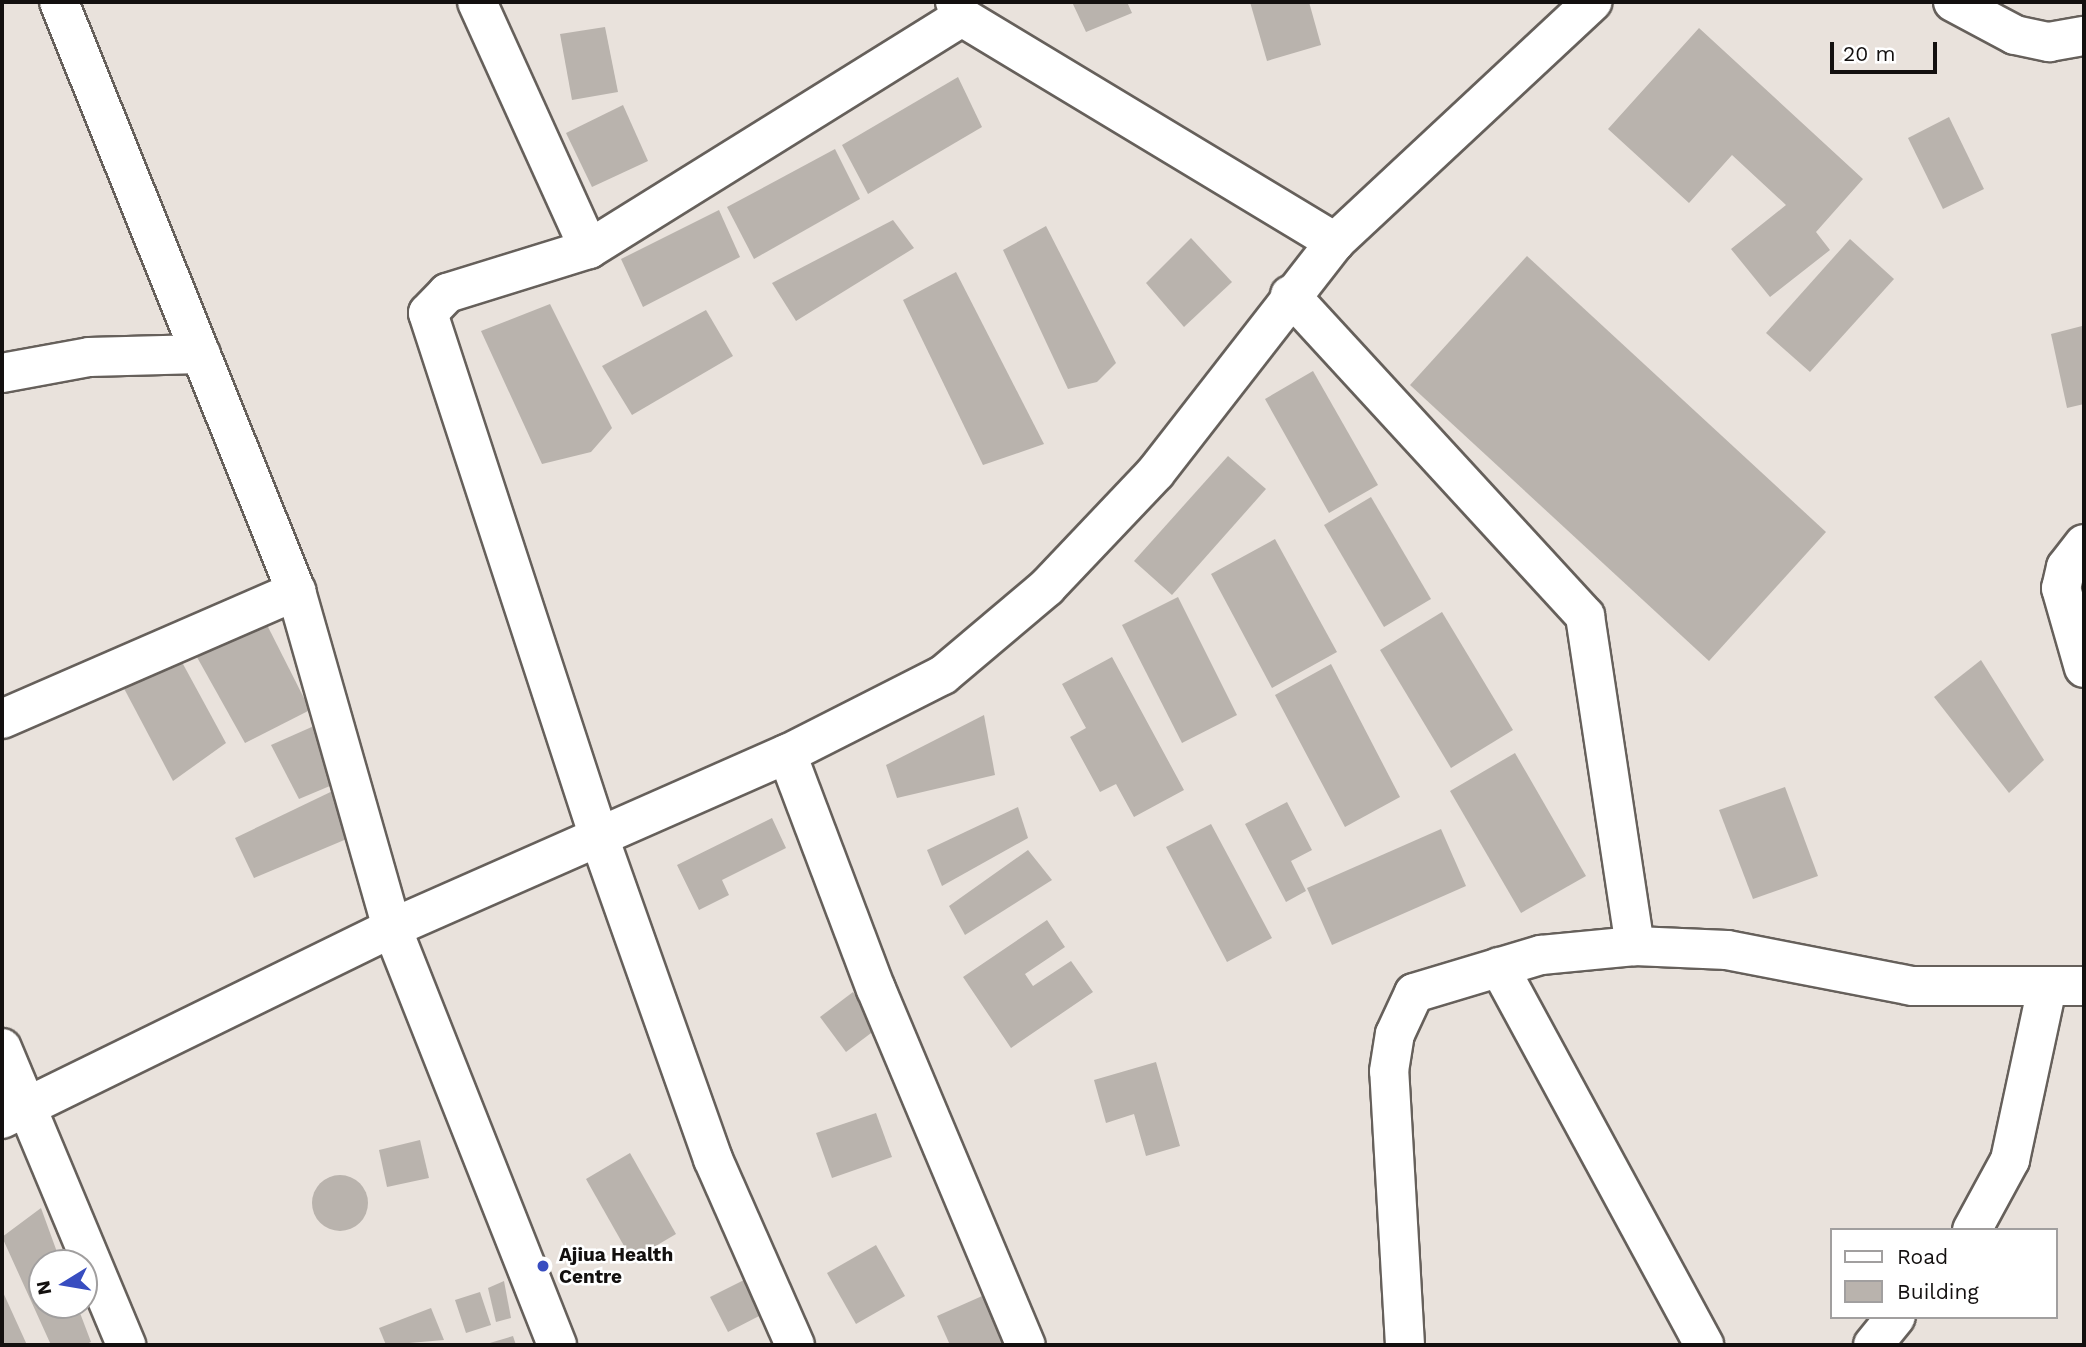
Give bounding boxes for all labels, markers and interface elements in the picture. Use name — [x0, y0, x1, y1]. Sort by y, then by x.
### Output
scale bar — [1834, 28, 1941, 72]
text: 20 m — [1843, 41, 1895, 66]
legend — [1830, 1228, 2058, 1319]
place label: Ajiua Health Centre — [559, 1244, 673, 1288]
text: Road — [1897, 1244, 1948, 1269]
north arrow — [28, 1249, 98, 1319]
marker: Ajiua Health Centre — [533, 1256, 553, 1276]
text: N — [31, 1279, 56, 1297]
text: Building — [1897, 1279, 1979, 1304]

